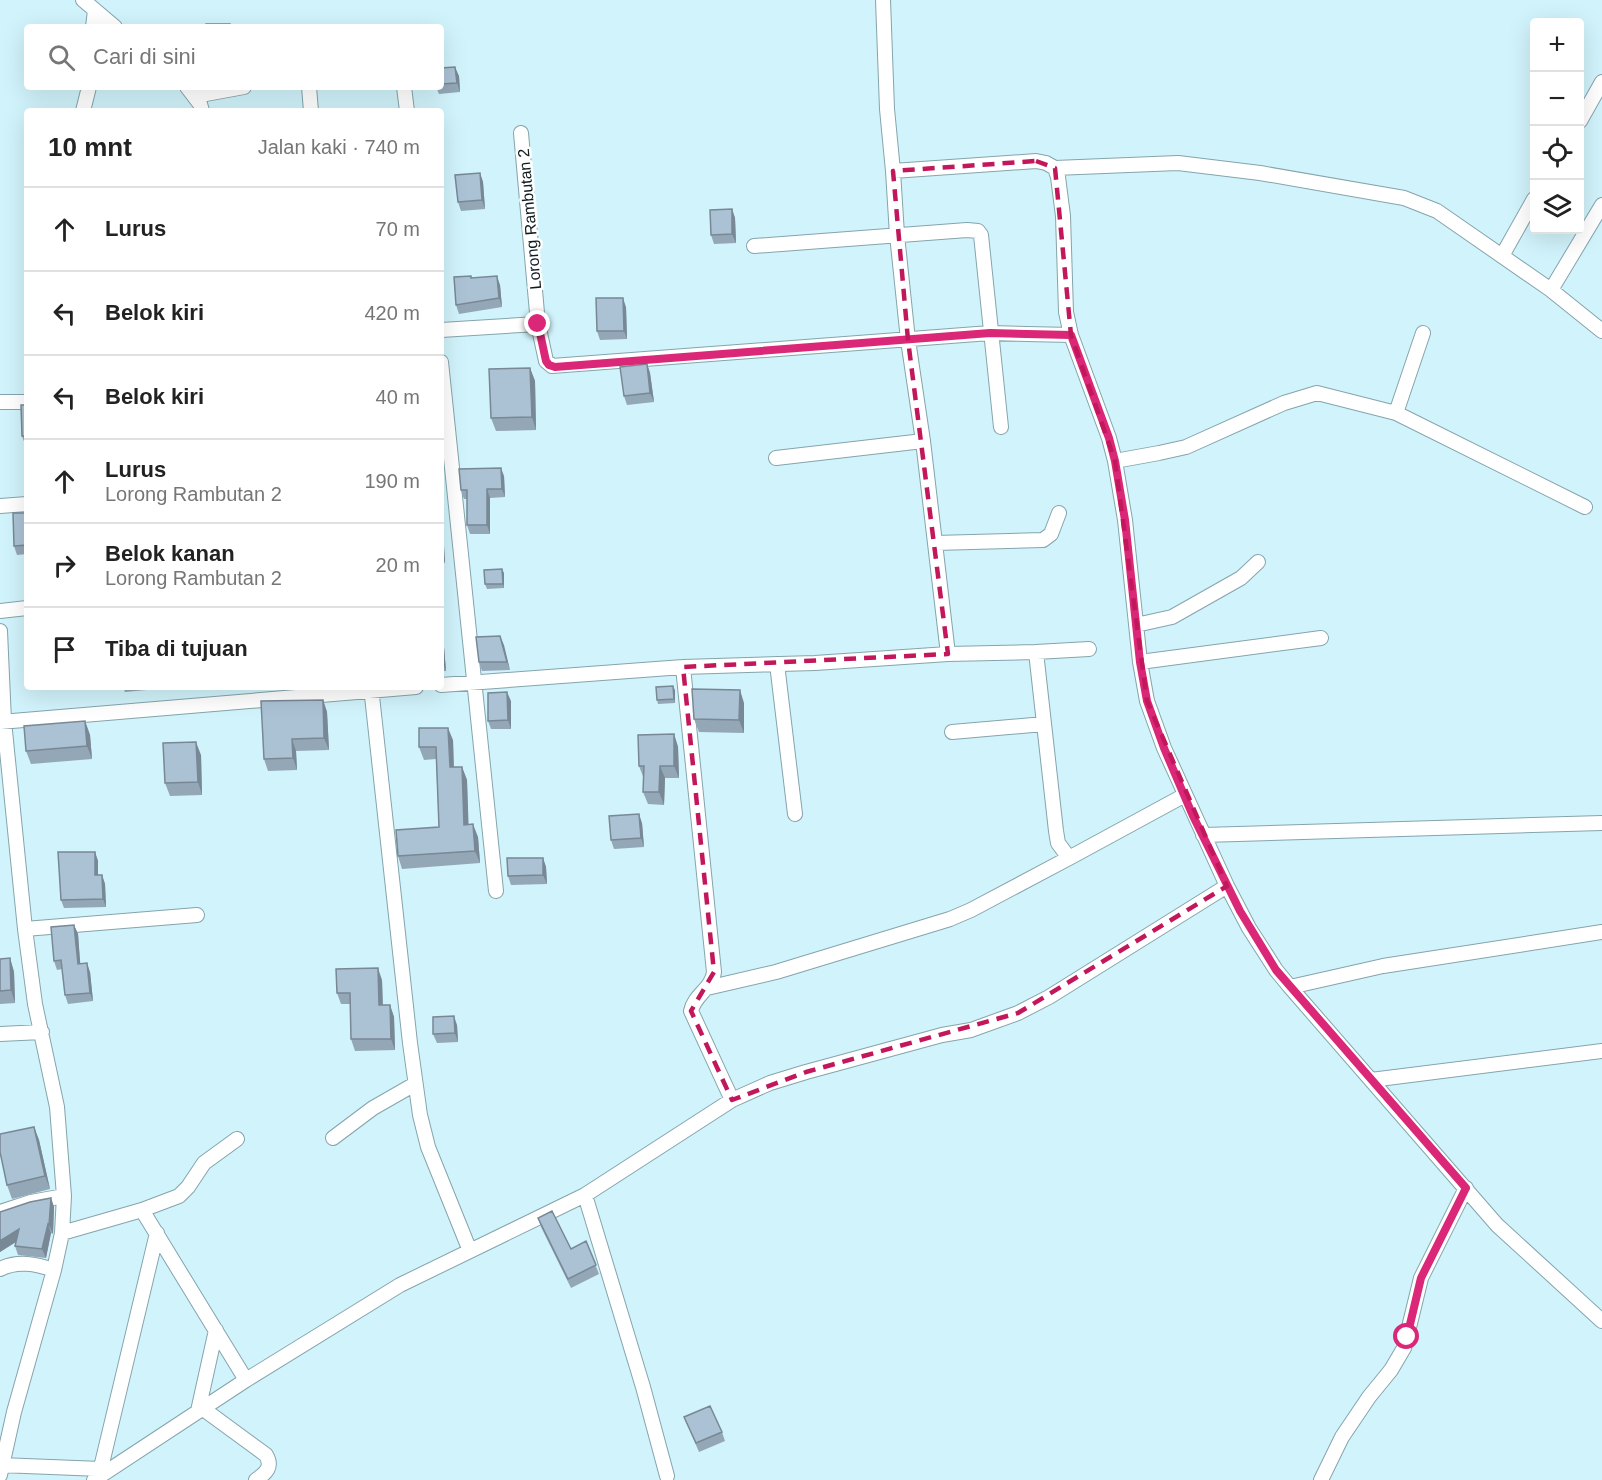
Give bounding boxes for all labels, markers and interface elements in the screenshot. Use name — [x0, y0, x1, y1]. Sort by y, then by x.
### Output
map controls — [1530, 18, 1584, 234]
button: + — [1530, 18, 1584, 72]
search box — [24, 24, 444, 90]
icon: search — [45, 41, 78, 74]
text: Cari di sini — [93, 44, 196, 69]
button: − — [1530, 72, 1584, 126]
button: locate — [1530, 126, 1584, 180]
text: 10 mnt — [48, 132, 132, 162]
text: Jalan kaki · 740 m — [258, 136, 420, 158]
street label: Lorong Rambutan 2 — [515, 148, 544, 290]
button: layers — [1530, 180, 1584, 234]
icon: ahead — [48, 213, 81, 246]
text: Lurus — [105, 216, 166, 241]
text: 70 m — [376, 218, 420, 240]
icon: left — [48, 297, 81, 330]
text: Belok kiri — [105, 300, 204, 325]
text: 420 m — [364, 302, 420, 324]
route end — [524, 310, 550, 336]
icon: left — [48, 381, 81, 414]
text: Belok kiri — [105, 384, 204, 409]
text: 40 m — [376, 386, 420, 408]
text: Lurus — [105, 457, 166, 482]
icon: ahead — [48, 465, 81, 498]
text: 190 m — [364, 470, 420, 492]
text: Lorong Rambutan 2 — [105, 483, 282, 505]
text: Belok kanan — [105, 541, 235, 566]
icon: right — [48, 549, 81, 582]
text: 20 m — [376, 554, 420, 576]
text: Lorong Rambutan 2 — [105, 567, 282, 589]
icon: arrive — [48, 633, 81, 666]
text: Tiba di tujuan — [105, 636, 248, 661]
route start — [1393, 1323, 1419, 1349]

